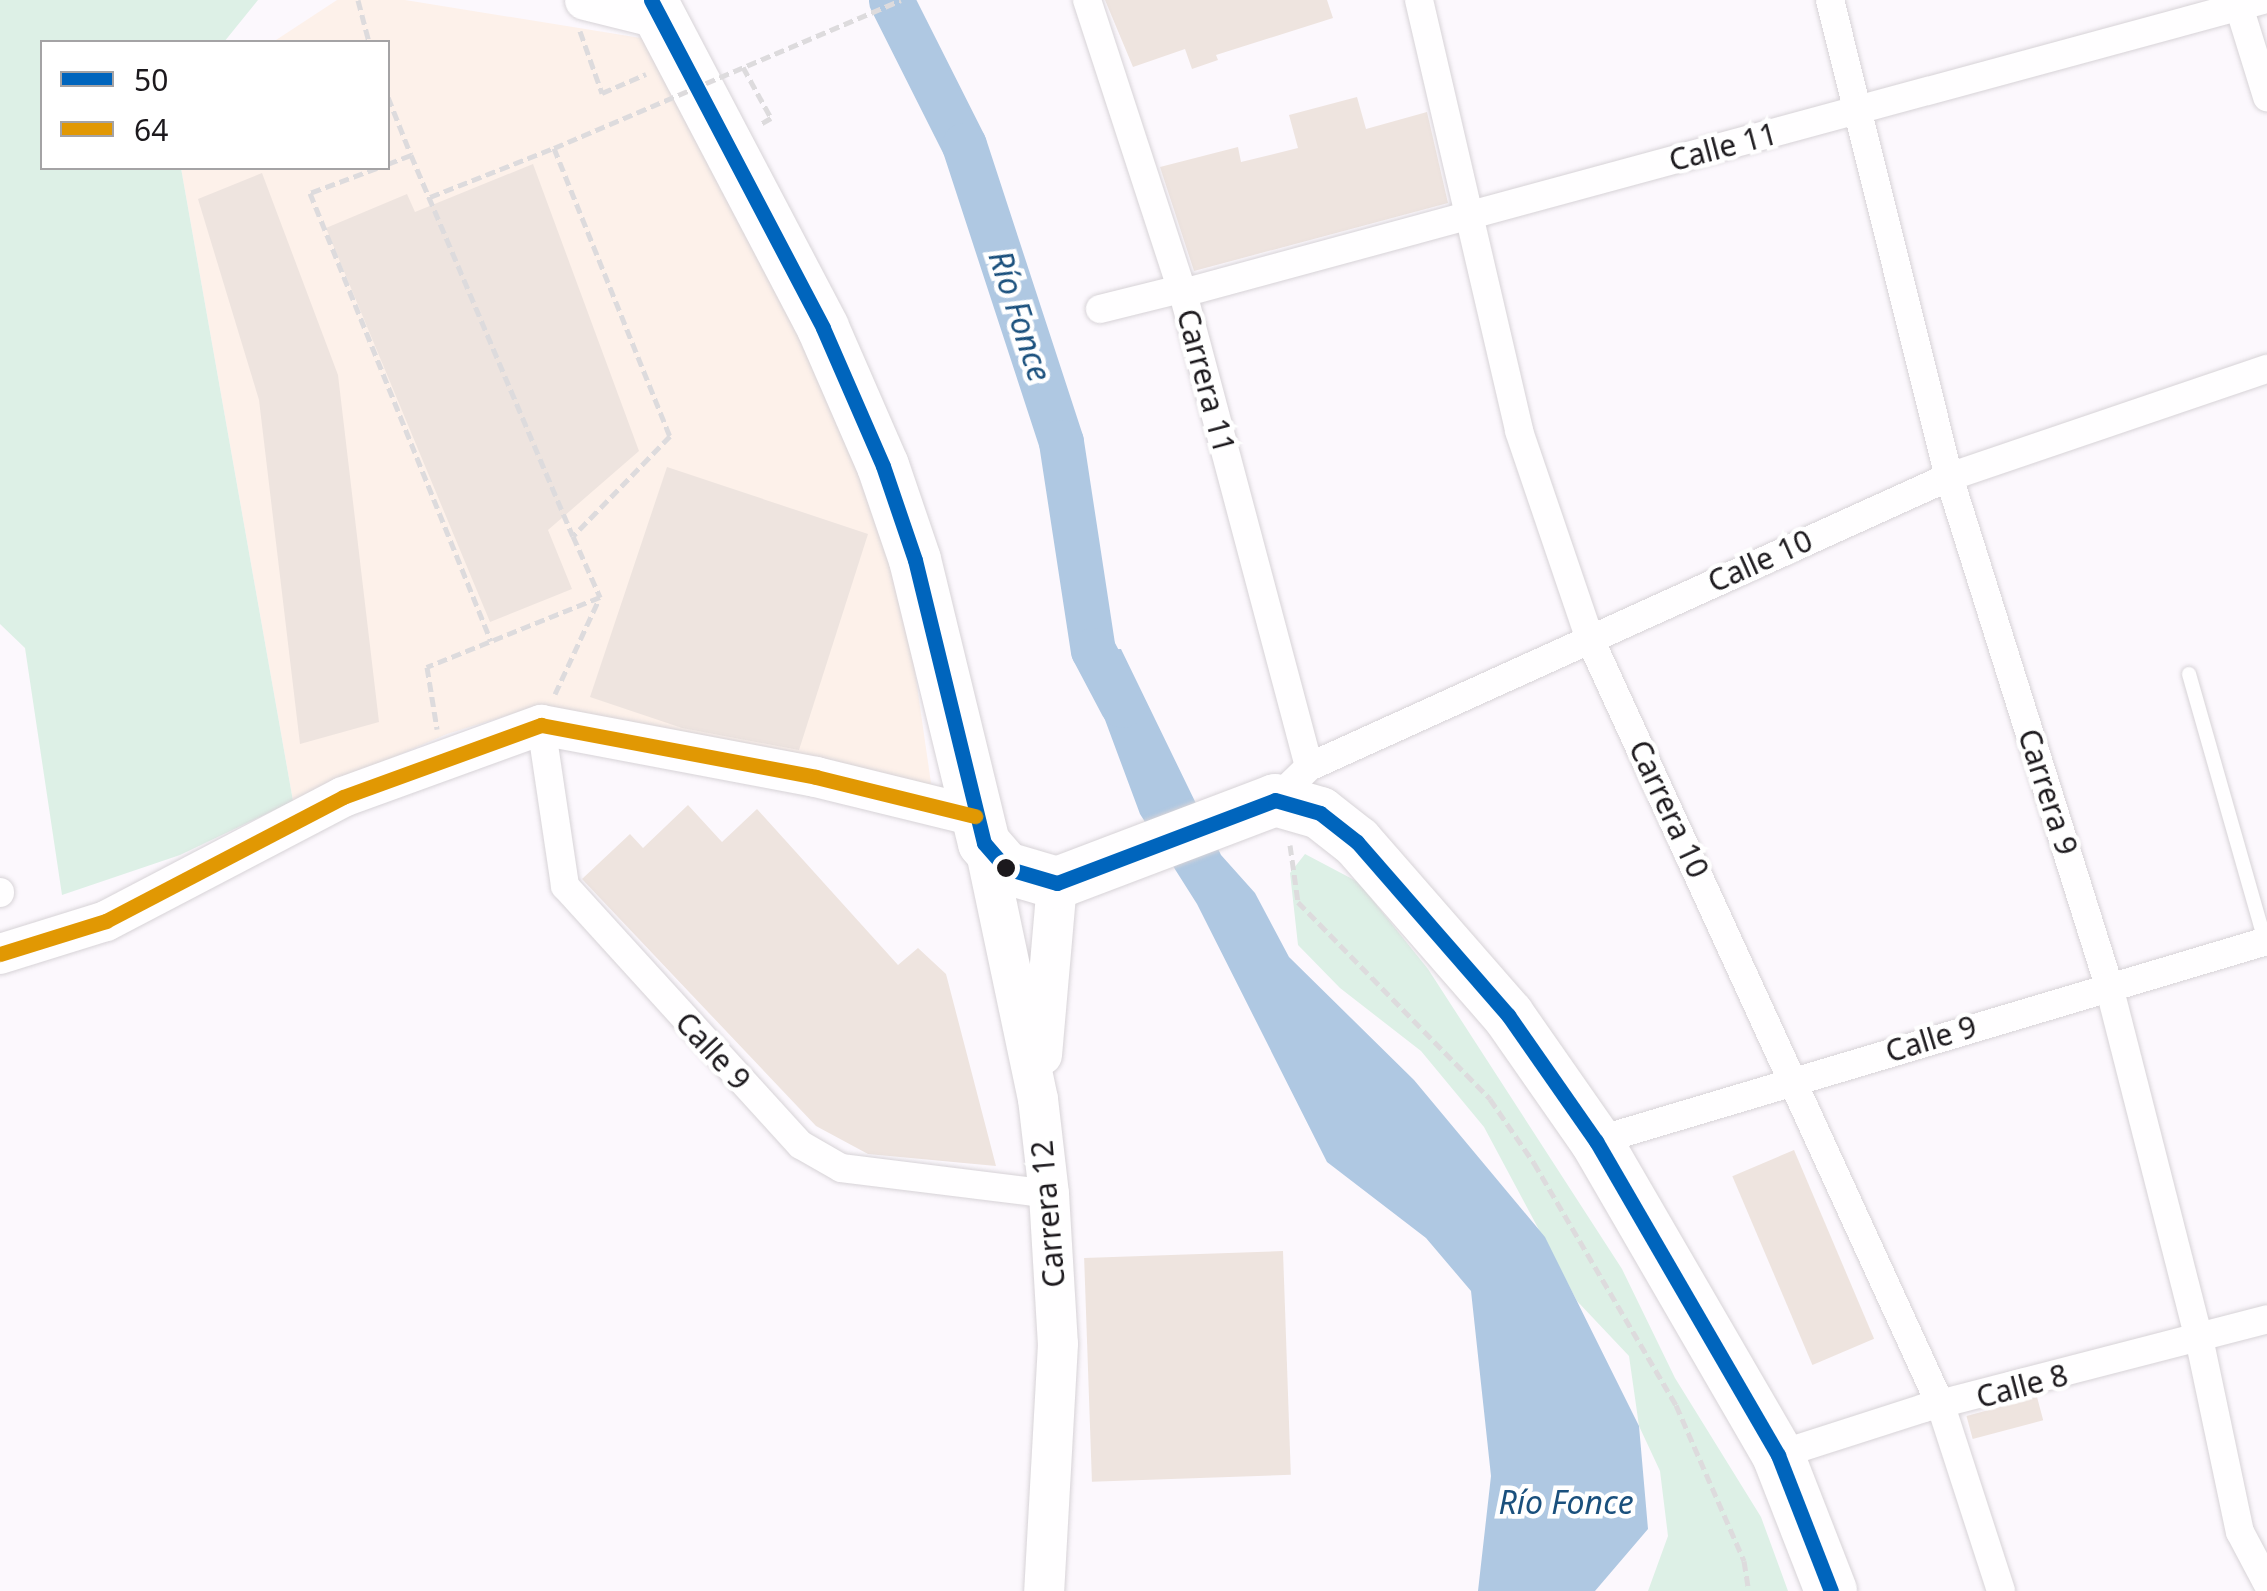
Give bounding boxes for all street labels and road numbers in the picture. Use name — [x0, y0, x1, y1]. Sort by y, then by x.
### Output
street label: Calle 11 — [1665, 115, 1781, 179]
street label: Carrera 11 — [1170, 305, 1242, 457]
street label: Calle 10 — [1702, 522, 1818, 600]
street label: Carrera 9 — [2011, 724, 2085, 860]
street label: Carrera 10 — [1621, 734, 1717, 884]
street label: Calle 9 — [668, 1005, 758, 1097]
street label: Calle 9 — [1881, 1008, 1981, 1070]
street label: Carrera 12 — [1024, 1139, 1072, 1289]
street label: Calle 8 — [1972, 1357, 2072, 1415]

